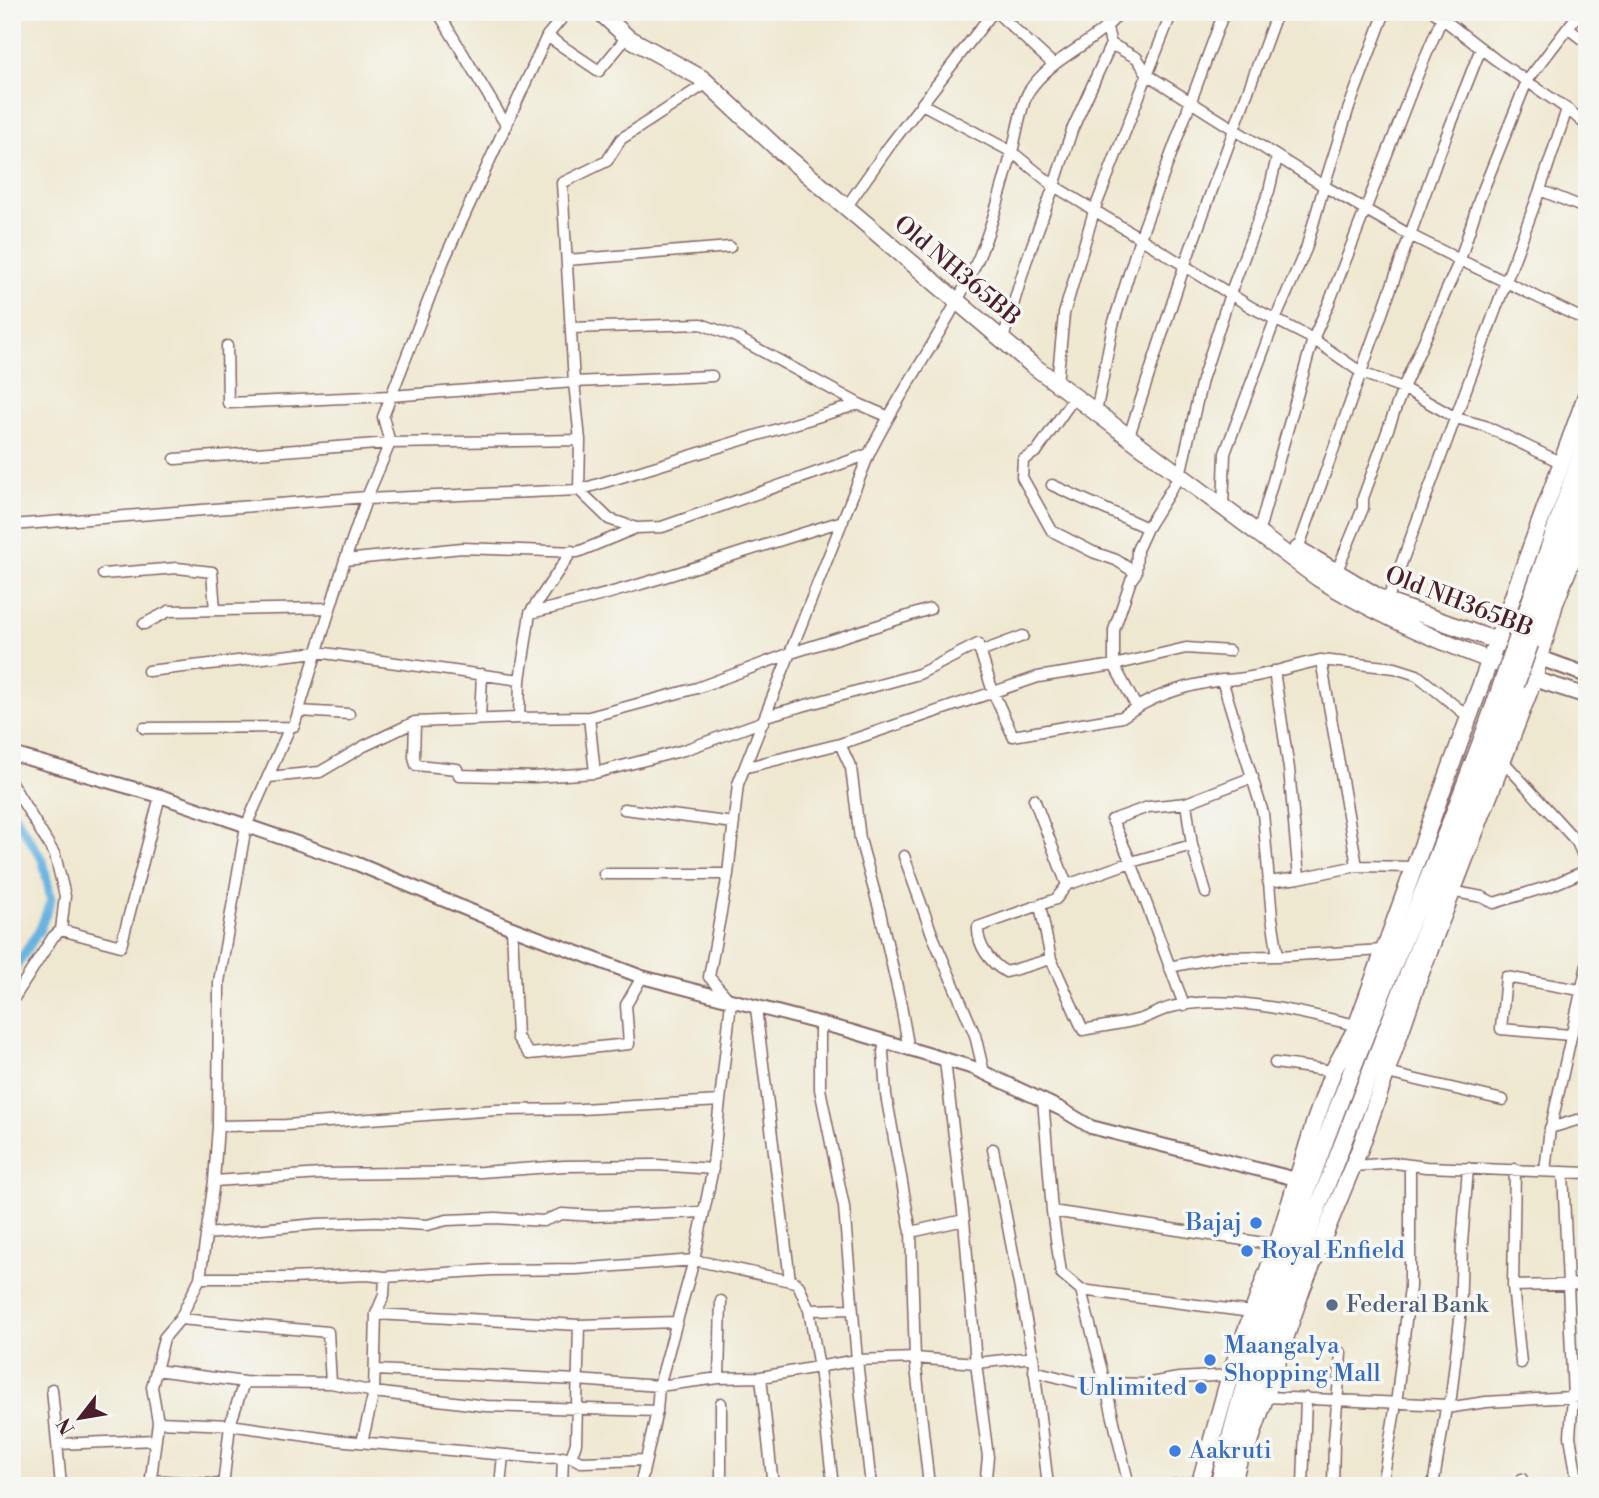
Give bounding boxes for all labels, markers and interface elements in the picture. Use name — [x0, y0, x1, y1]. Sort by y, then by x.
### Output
street label: Old NH365BB — [887, 209, 1027, 333]
street label: Old NH365BB — [1381, 560, 1537, 644]
place label: Bajaj — [1184, 1208, 1242, 1238]
marker: Bajaj — [1248, 1215, 1264, 1231]
place label: Royal Enfield — [1261, 1236, 1405, 1266]
marker: Royal Enfield — [1239, 1243, 1255, 1259]
place label: Federal Bank — [1346, 1290, 1490, 1320]
marker: Federal Bank — [1324, 1297, 1340, 1313]
place label: Maangalya Shopping Mall — [1224, 1331, 1380, 1389]
marker: Maangalya Shopping Mall — [1202, 1352, 1218, 1368]
place label: Unlimited — [1078, 1373, 1187, 1403]
marker: Unlimited — [1193, 1380, 1209, 1396]
north arrow — [46, 1382, 116, 1452]
text: N — [52, 1414, 80, 1439]
place label: Aakruti — [1188, 1436, 1272, 1466]
marker: Aakruti — [1167, 1443, 1183, 1459]

